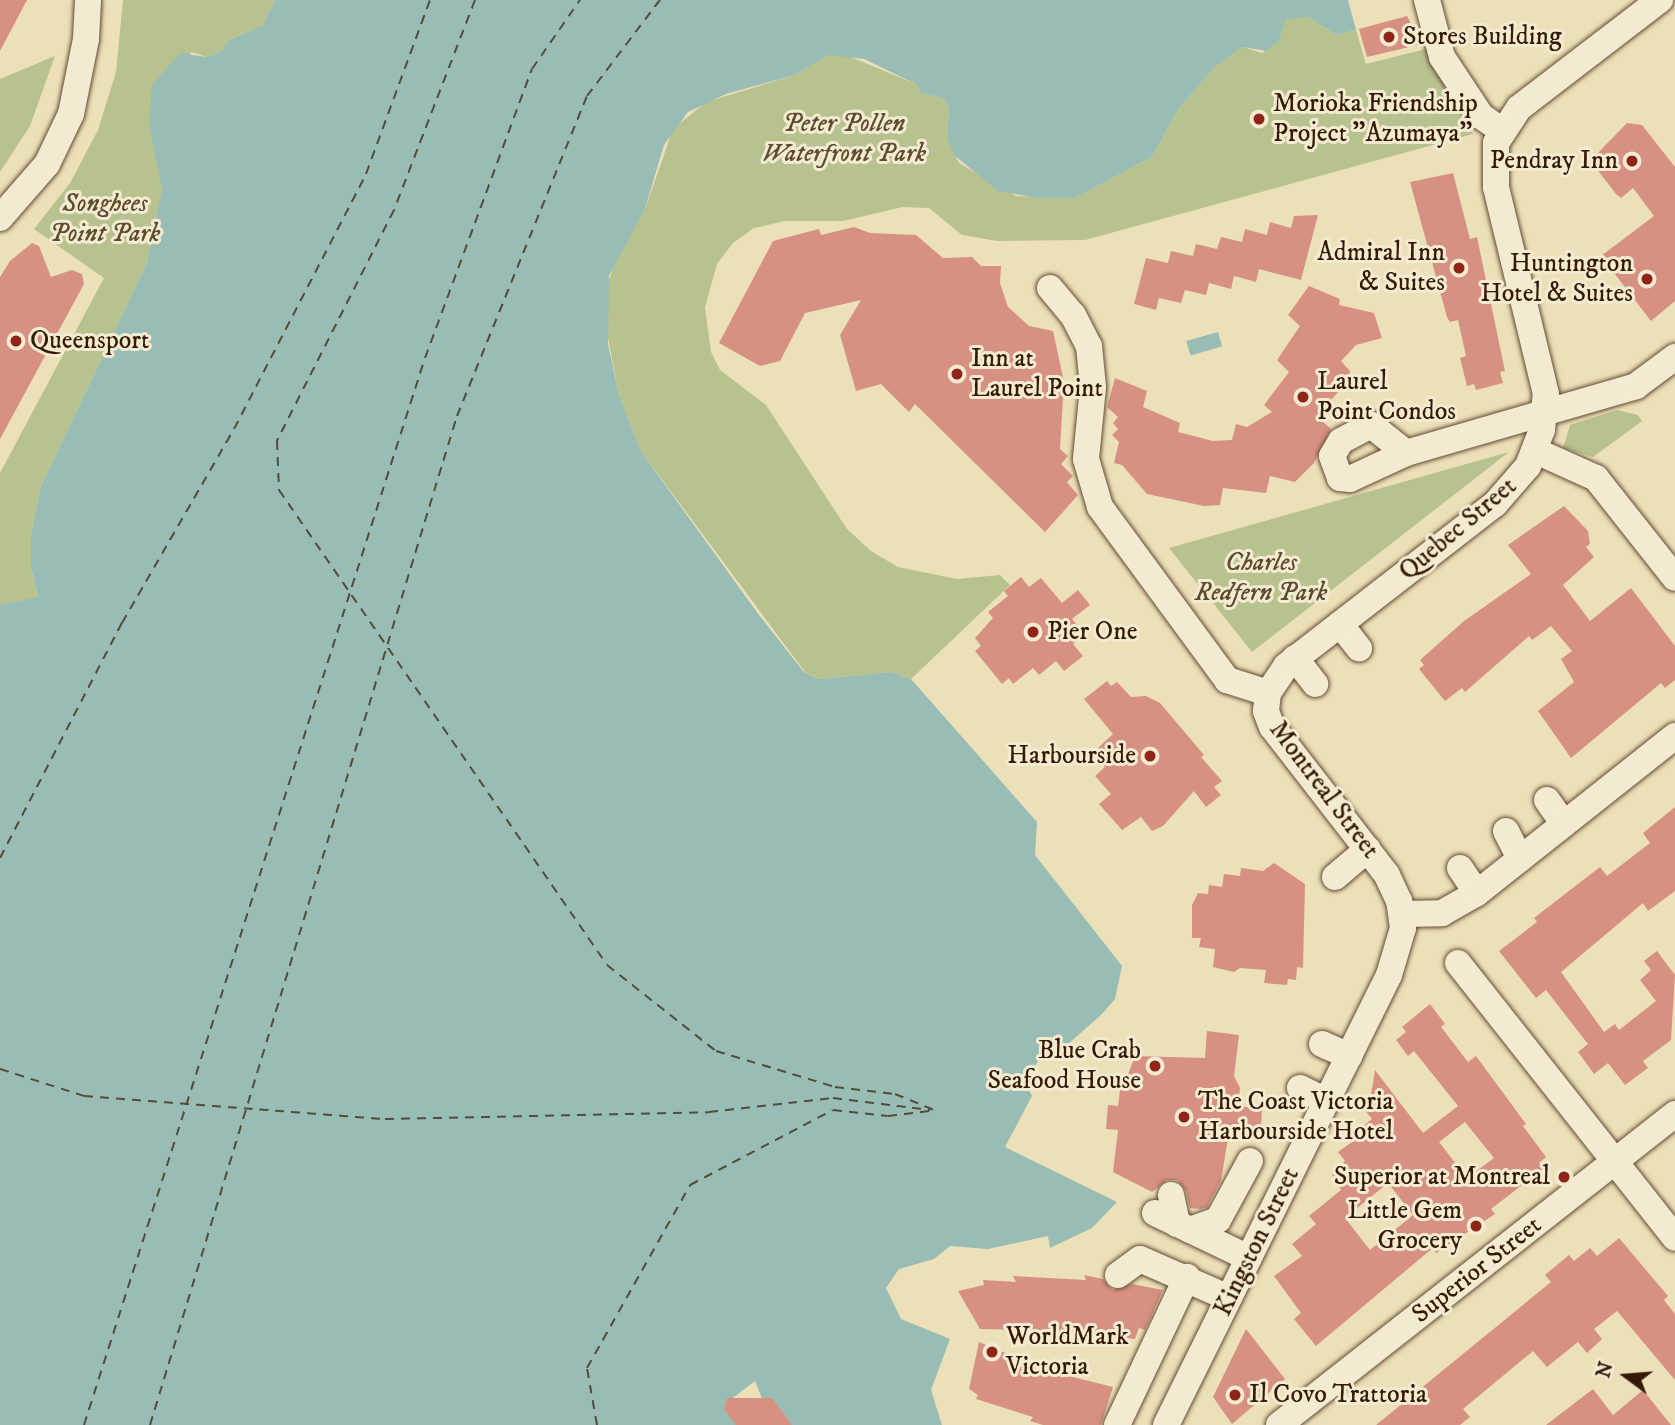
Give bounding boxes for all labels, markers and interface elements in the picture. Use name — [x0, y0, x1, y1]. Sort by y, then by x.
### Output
place label: Stores Building — [1403, 21, 1562, 53]
marker: Stores Building — [1381, 29, 1397, 45]
place label: Morioka Friendship Project "Azumaya" — [1273, 88, 1478, 150]
park label: Peter Pollen Waterfront Park — [762, 108, 926, 170]
marker: Morioka Friendship Project "Azumaya" — [1251, 111, 1267, 127]
place label: Pendray Inn — [1490, 145, 1618, 177]
marker: Pendray Inn — [1624, 153, 1640, 169]
park label: Songhees Point Park — [50, 188, 160, 249]
place label: Admiral Inn & Suites — [1317, 237, 1445, 298]
place label: Huntington Hotel & Suites — [1480, 248, 1633, 310]
marker: Admiral Inn & Suites — [1451, 260, 1467, 276]
marker: Huntington Hotel & Suites — [1639, 271, 1655, 287]
place label: Queensport — [30, 325, 149, 357]
marker: Queensport — [8, 333, 24, 349]
place label: Inn at Laurel Point — [971, 343, 1103, 404]
marker: Inn at Laurel Point — [949, 366, 965, 382]
place label: Laurel Point Condos — [1317, 366, 1456, 428]
marker: Laurel Point Condos — [1295, 389, 1311, 405]
street label: Quebec Street — [1393, 471, 1523, 587]
park label: Charles Redfern Park — [1195, 547, 1327, 608]
place label: Pier One — [1047, 616, 1137, 648]
marker: Pier One — [1025, 624, 1041, 640]
street label: Montreal Street — [1262, 715, 1386, 865]
place label: Harbourside — [1007, 740, 1136, 772]
marker: Harbourside — [1142, 748, 1158, 764]
place label: Blue Crab Seafood House — [987, 1035, 1141, 1096]
marker: Blue Crab Seafood House — [1147, 1058, 1163, 1074]
place label: The Coast Victoria Harbourside Hotel — [1198, 1086, 1394, 1148]
marker: The Coast Victoria Harbourside Hotel — [1176, 1109, 1192, 1125]
place label: Superior at Montreal — [1334, 1161, 1550, 1193]
street label: Kingston Street — [1208, 1163, 1306, 1321]
marker: Superior at Montreal — [1556, 1169, 1572, 1185]
place label: Little Gem Grocery — [1347, 1195, 1462, 1256]
street label: Superior Street — [1406, 1210, 1548, 1330]
marker: Little Gem Grocery — [1468, 1218, 1484, 1234]
place label: WorldMark Victoria — [1006, 1321, 1129, 1382]
north arrow — [1591, 1341, 1661, 1411]
marker: WorldMark Victoria — [984, 1344, 1000, 1360]
text: N — [1592, 1359, 1619, 1381]
place label: Il Covo Trattoria — [1249, 1379, 1427, 1411]
marker: Il Covo Trattoria — [1227, 1387, 1243, 1403]

